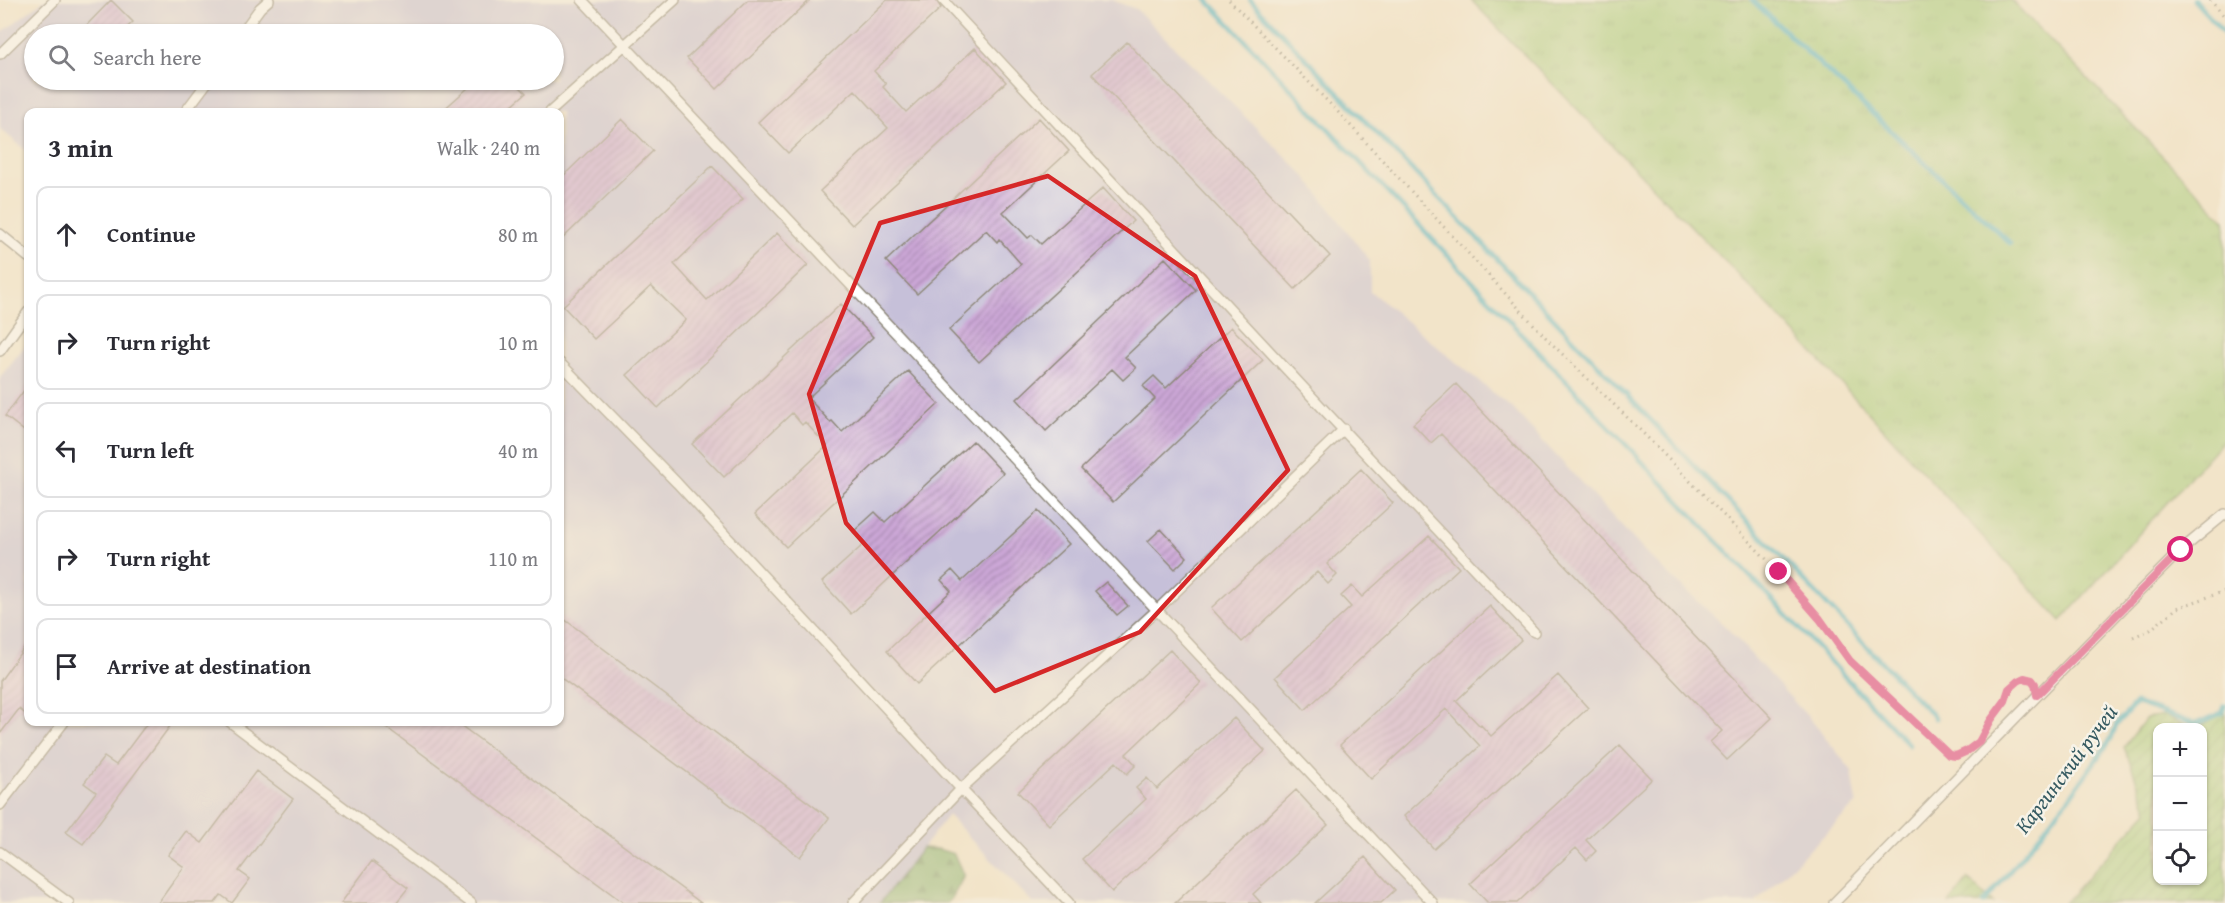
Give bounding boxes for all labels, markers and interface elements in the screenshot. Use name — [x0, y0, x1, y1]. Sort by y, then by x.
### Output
search box — [24, 24, 564, 90]
icon: search — [45, 41, 78, 74]
text: Search here — [93, 41, 202, 73]
text: 3 min — [48, 128, 113, 167]
text: Walk · 240 m — [437, 133, 540, 162]
icon: ahead — [50, 218, 83, 251]
text: Continue — [107, 218, 196, 250]
text: 80 m — [498, 220, 538, 249]
icon: right — [50, 326, 83, 359]
text: Turn right — [107, 326, 210, 358]
text: 10 m — [498, 328, 538, 357]
icon: left — [50, 434, 83, 467]
text: Turn left — [107, 434, 194, 466]
text: 40 m — [498, 436, 538, 465]
route start — [2167, 536, 2193, 562]
icon: right — [50, 542, 83, 575]
text: Turn right — [107, 542, 210, 574]
text: 110 m — [488, 544, 538, 573]
route end — [1765, 558, 1791, 584]
icon: arrive — [50, 650, 83, 683]
text: Arrive at destination — [107, 650, 311, 682]
water label: Каргинский ручей — [2007, 698, 2125, 840]
map controls — [2153, 723, 2207, 885]
button: + — [2153, 723, 2207, 777]
button: − — [2153, 777, 2207, 831]
button: locate — [2153, 831, 2207, 885]

